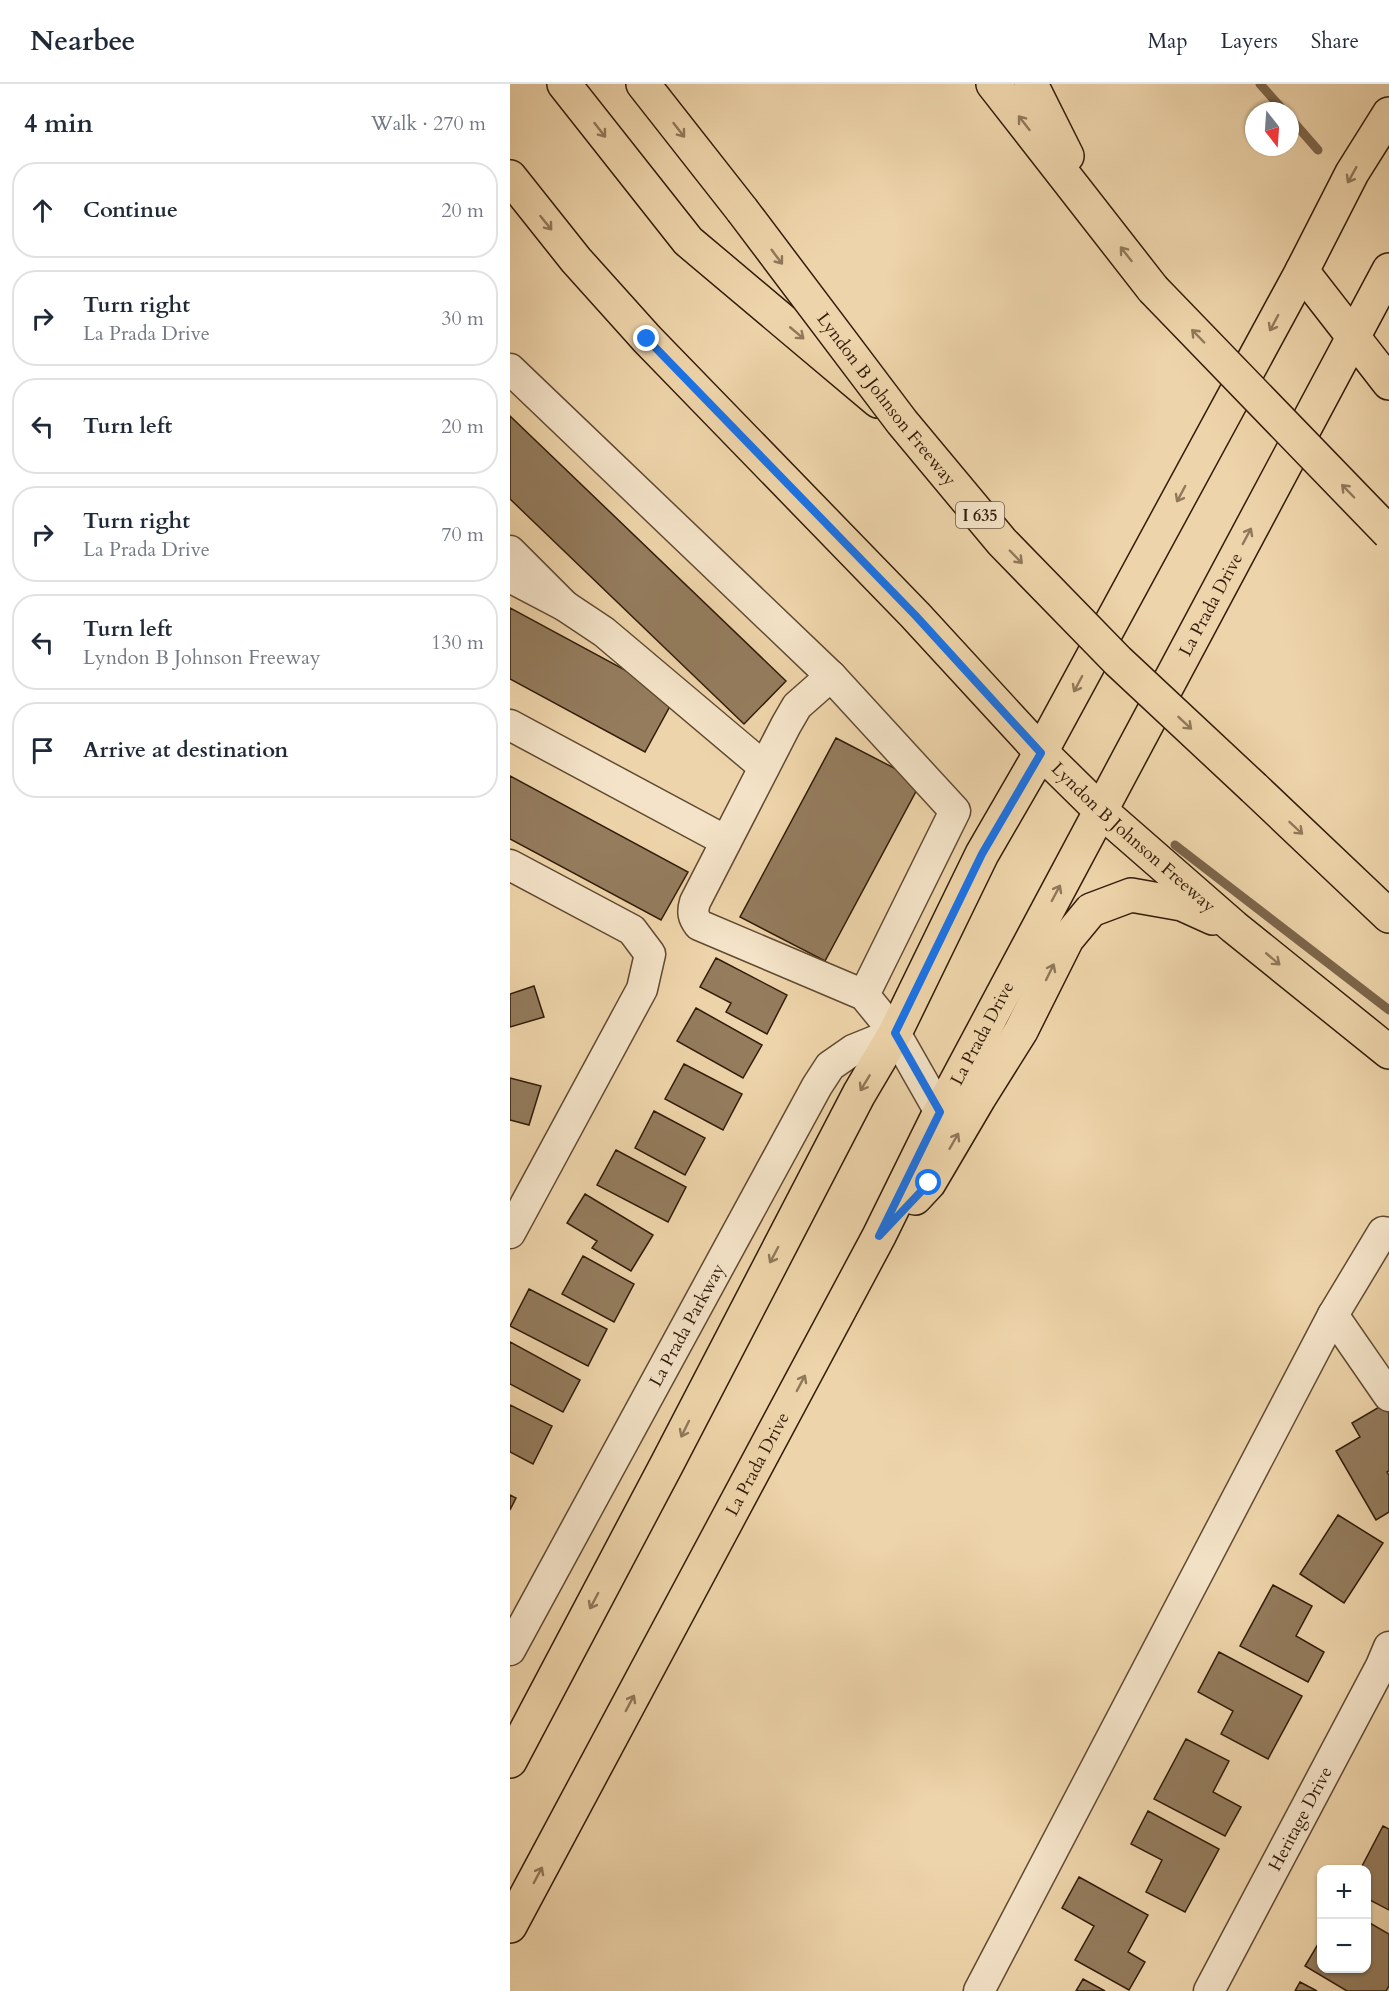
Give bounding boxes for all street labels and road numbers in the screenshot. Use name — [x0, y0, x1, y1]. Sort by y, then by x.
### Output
street label: Lyndon B Johnson Freeway — [811, 307, 962, 492]
road number: I 635 — [956, 502, 1004, 528]
street label: La Prada Drive — [1173, 548, 1249, 661]
street label: Lyndon B Johnson Freeway — [1045, 757, 1221, 919]
street label: La Prada Drive — [945, 977, 1020, 1090]
street label: La Prada Parkway — [644, 1259, 731, 1391]
street label: La Prada Drive — [720, 1408, 796, 1520]
street label: Heritage Drive — [1263, 1762, 1339, 1876]

